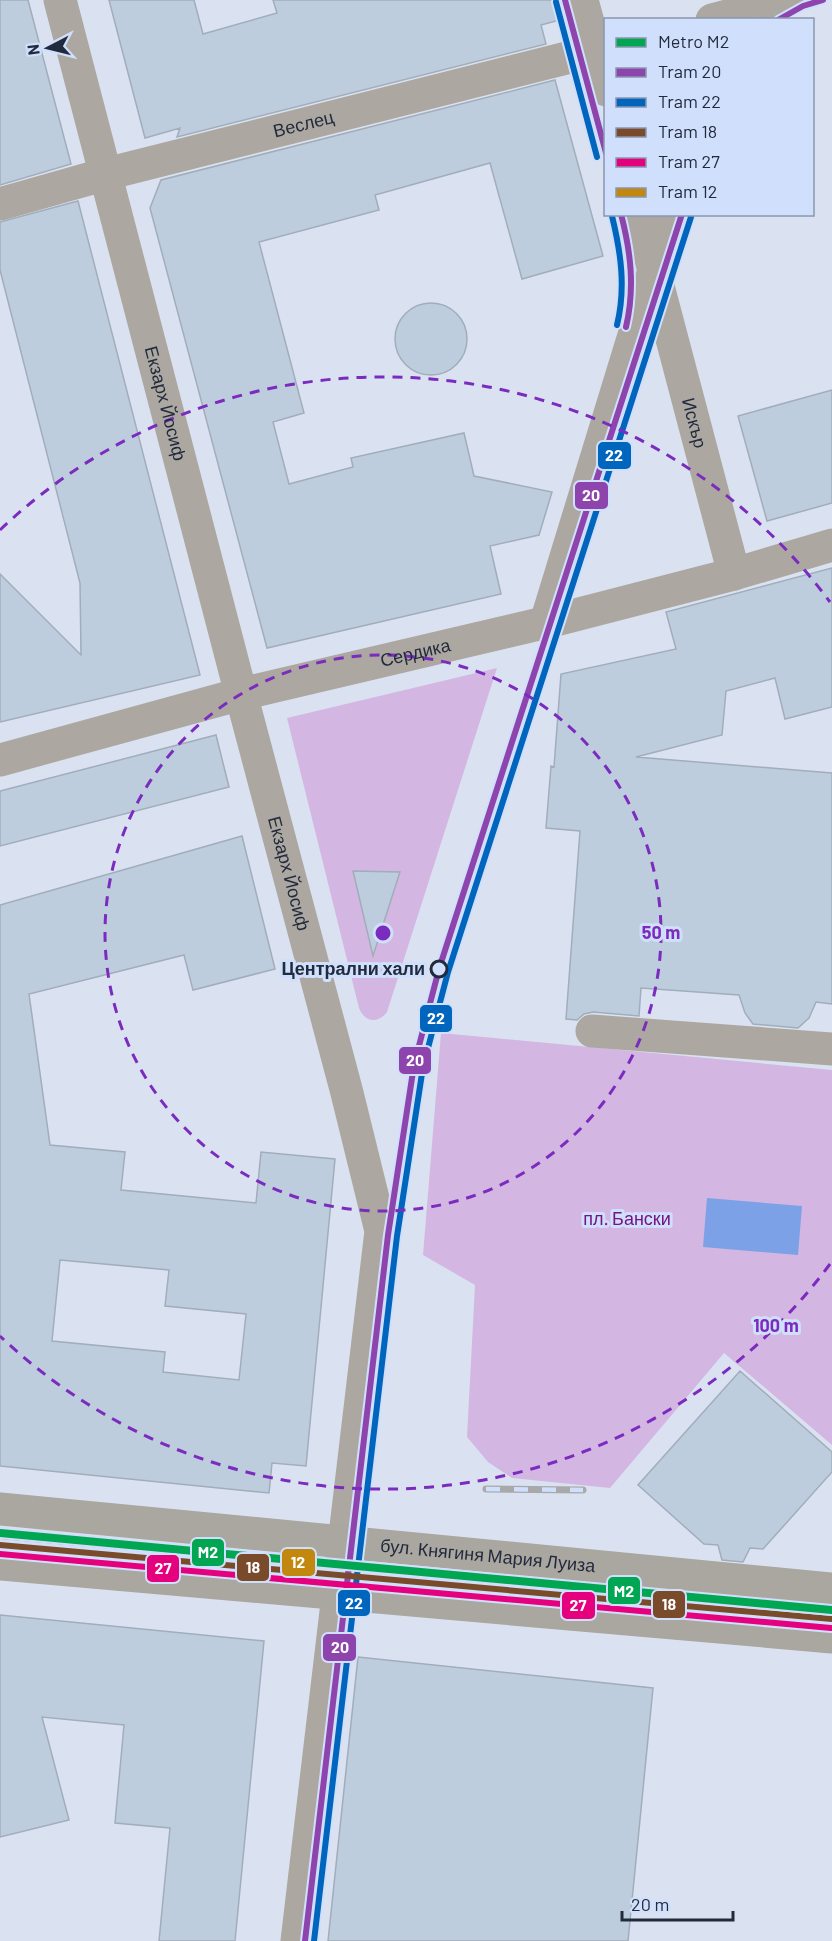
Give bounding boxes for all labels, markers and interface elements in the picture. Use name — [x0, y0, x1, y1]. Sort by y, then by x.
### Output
north arrow — [18, 18, 78, 78]
legend — [604, 18, 814, 216]
text: Metro M2 — [658, 30, 729, 52]
text: N — [23, 43, 43, 56]
text: Tram 20 — [658, 60, 721, 82]
text: Tram 22 — [658, 90, 721, 112]
street label: Веслец — [271, 105, 336, 141]
text: Tram 18 — [658, 120, 717, 142]
text: Tram 27 — [658, 150, 720, 172]
text: Tram 12 — [658, 180, 717, 202]
street label: Екзарх Йосиф — [141, 344, 192, 463]
street label: Искър — [678, 395, 712, 450]
line badge: 22 — [597, 441, 632, 470]
text: 22 — [605, 445, 623, 464]
line badge: 20 — [574, 481, 609, 510]
text: 20 — [582, 485, 600, 504]
street label: Сердика — [378, 633, 453, 671]
street label: Екзарх Йосиф — [264, 814, 315, 933]
text: 50 m — [642, 921, 680, 943]
centre of rings — [373, 923, 393, 943]
place label: Централни хали — [281, 957, 425, 979]
marker: Централни хали — [430, 960, 448, 978]
line badge: 22 — [419, 1004, 453, 1033]
text: 22 — [427, 1008, 445, 1027]
line badge: 20 — [398, 1046, 432, 1075]
text: 20 — [406, 1050, 424, 1069]
park label: пл. Бански — [583, 1207, 671, 1229]
text: 100 m — [753, 1314, 799, 1336]
street label: бул. Княгиня Мария Луиза — [379, 1534, 597, 1576]
line badge: M2 — [191, 1538, 225, 1567]
text: M2 — [198, 1542, 218, 1561]
line badge: 12 — [281, 1548, 316, 1577]
text: 12 — [291, 1552, 305, 1571]
line badge: 18 — [236, 1553, 270, 1582]
line badge: 27 — [146, 1554, 180, 1583]
text: 18 — [246, 1557, 260, 1576]
text: 27 — [155, 1558, 172, 1577]
line badge: M2 — [607, 1576, 641, 1605]
text: M2 — [614, 1581, 634, 1600]
line badge: 22 — [337, 1589, 371, 1617]
line badge: 18 — [652, 1590, 686, 1619]
line badge: 27 — [561, 1591, 596, 1620]
text: 22 — [345, 1593, 363, 1612]
text: 18 — [662, 1594, 676, 1613]
text: 27 — [570, 1595, 587, 1614]
line badge: 20 — [322, 1633, 357, 1662]
text: 20 — [331, 1637, 349, 1656]
scale bar — [622, 1884, 733, 1922]
text: 20 m — [631, 1893, 669, 1915]

